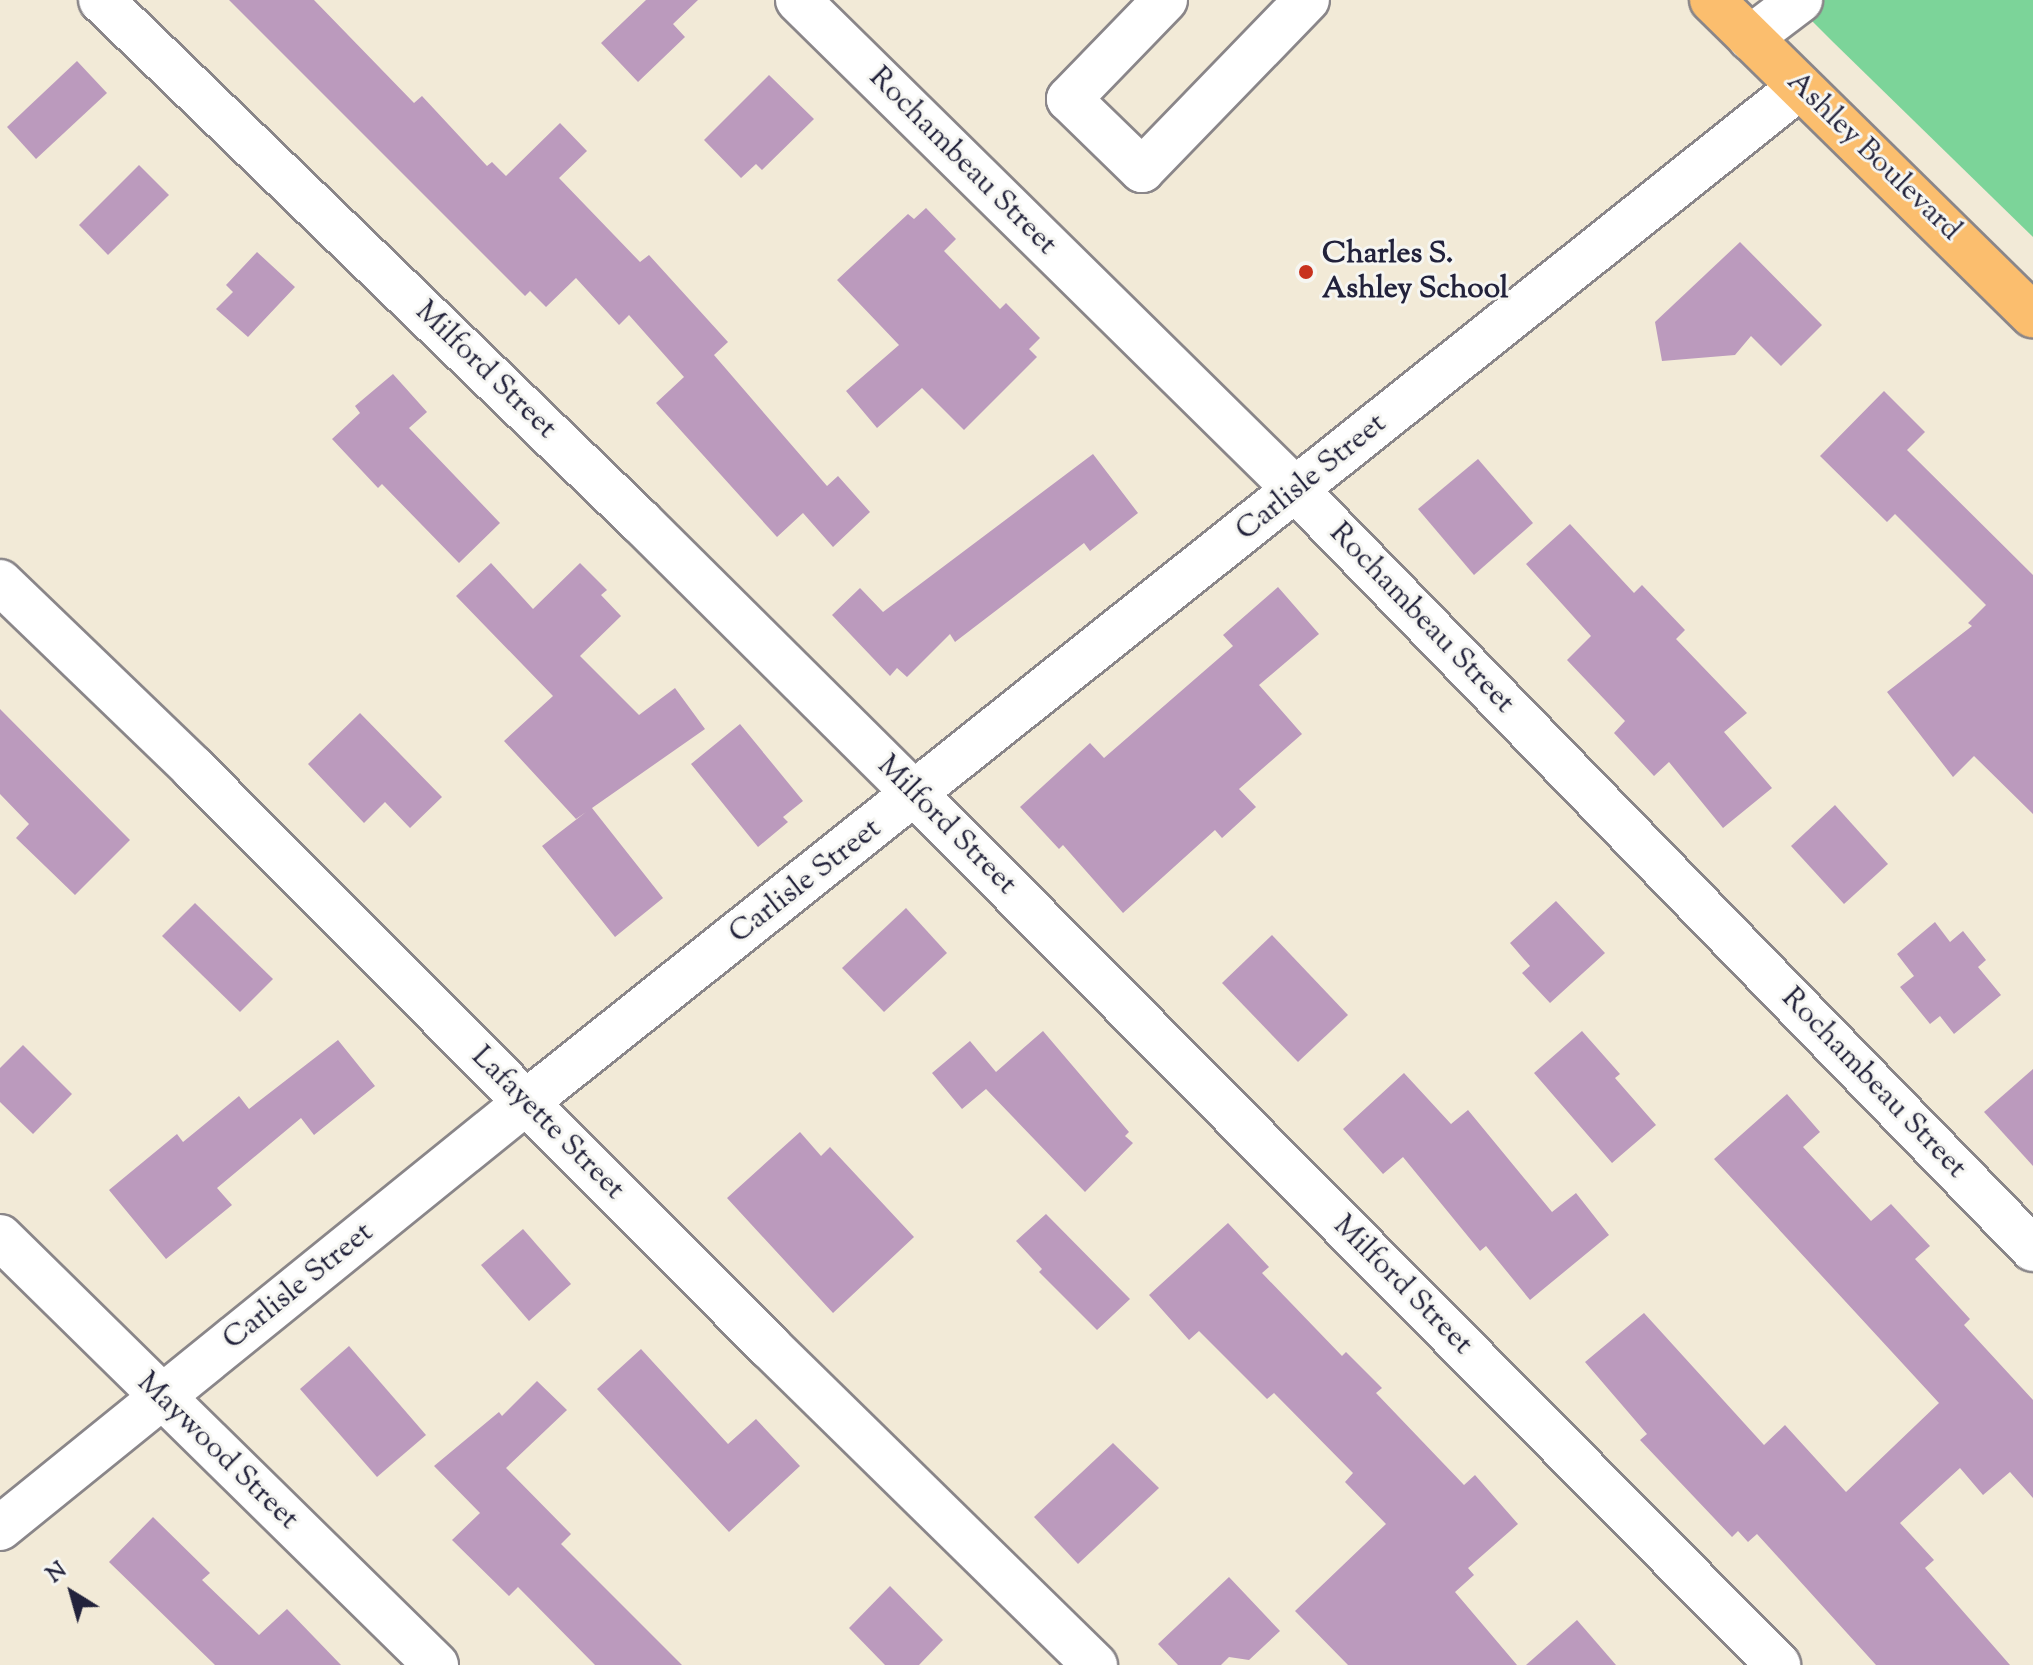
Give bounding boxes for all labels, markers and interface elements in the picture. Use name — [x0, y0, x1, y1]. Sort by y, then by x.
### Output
street label: Rochambeau Street — [860, 60, 1064, 264]
street label: Ashley Boulevard — [1778, 65, 1968, 249]
place label: Charles S. Ashley School — [1322, 237, 1508, 308]
marker: Charles S. Ashley School — [1297, 263, 1315, 281]
street label: Milford Street — [407, 295, 563, 447]
street label: Carlisle Street — [1230, 406, 1394, 550]
street label: Rochambeau Street — [1321, 516, 1521, 722]
street label: Milford Street — [869, 749, 1023, 903]
street label: Carlisle Street — [723, 812, 889, 952]
street label: Rochambeau Street — [1773, 981, 1973, 1187]
street label: Lafayette Street — [463, 1040, 631, 1208]
street label: Milford Street — [1325, 1209, 1479, 1363]
street label: Carlisle Street — [217, 1215, 381, 1359]
street label: Maywood Street — [129, 1366, 305, 1538]
north arrow — [32, 1553, 112, 1633]
text: N — [41, 1556, 74, 1592]

